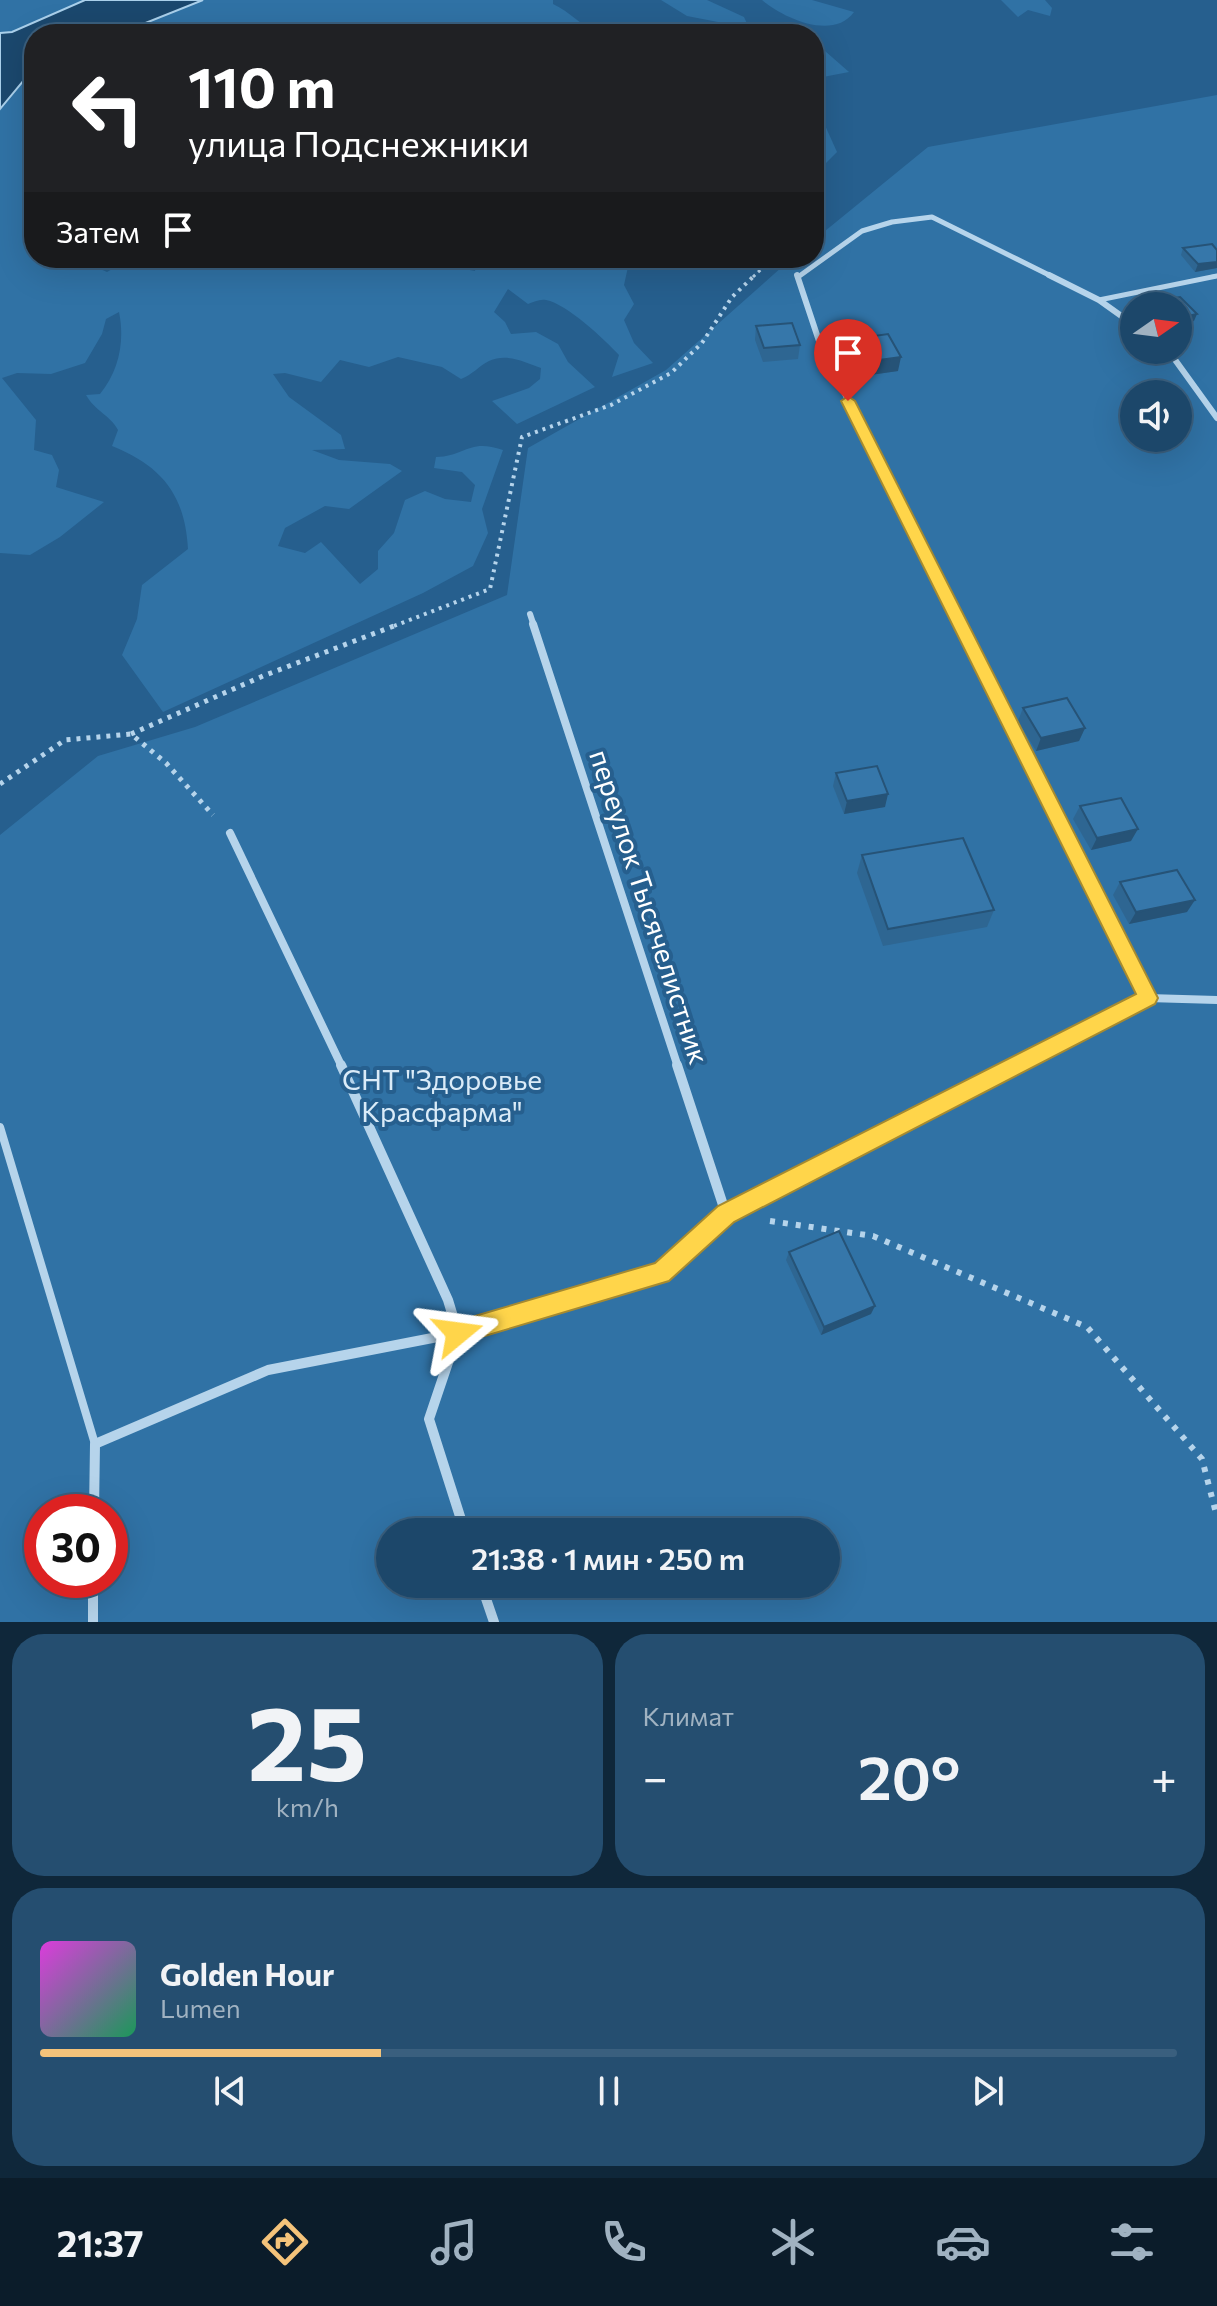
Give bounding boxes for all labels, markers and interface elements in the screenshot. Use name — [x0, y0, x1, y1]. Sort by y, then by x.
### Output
text: 110 m — [188, 51, 335, 120]
icon: left — [56, 56, 160, 160]
text: улица Подснежники — [188, 120, 529, 164]
icon: arrive — [156, 208, 200, 252]
text: Затем — [56, 212, 140, 249]
north arrow — [1120, 292, 1192, 364]
map controls — [1120, 292, 1192, 452]
pin — [814, 319, 882, 401]
icon: arrive — [826, 331, 870, 375]
button: sound — [1120, 380, 1192, 452]
street label: переулок Тысячелистник — [583, 745, 717, 1068]
park label: СНТ "Здоровье Красфарма" — [342, 1062, 542, 1128]
position arrow — [416, 1291, 500, 1375]
speed limit sign: 30 — [24, 1494, 128, 1598]
text: 21:38 · 1 мин · 250 m — [471, 1539, 745, 1576]
text: 25 — [247, 1675, 367, 1802]
text: Климат — [643, 1700, 734, 1731]
text: 20° — [858, 1739, 961, 1812]
text: − — [643, 1749, 668, 1803]
text: + — [1151, 1749, 1177, 1803]
text: km/h — [276, 1791, 339, 1822]
text: Golden Hour — [160, 1955, 334, 1992]
text: Lumen — [160, 1992, 241, 2023]
icon: previous — [208, 2069, 252, 2113]
icon: pause — [587, 2069, 631, 2113]
icon: next — [966, 2069, 1010, 2113]
icon: directions — [257, 2214, 313, 2270]
icon: music — [426, 2214, 482, 2270]
icon: phone — [596, 2214, 652, 2270]
icon: climate — [765, 2214, 821, 2270]
icon: car — [935, 2214, 991, 2270]
icon: filters — [1104, 2214, 1160, 2270]
text: 21:37 — [57, 2220, 143, 2264]

